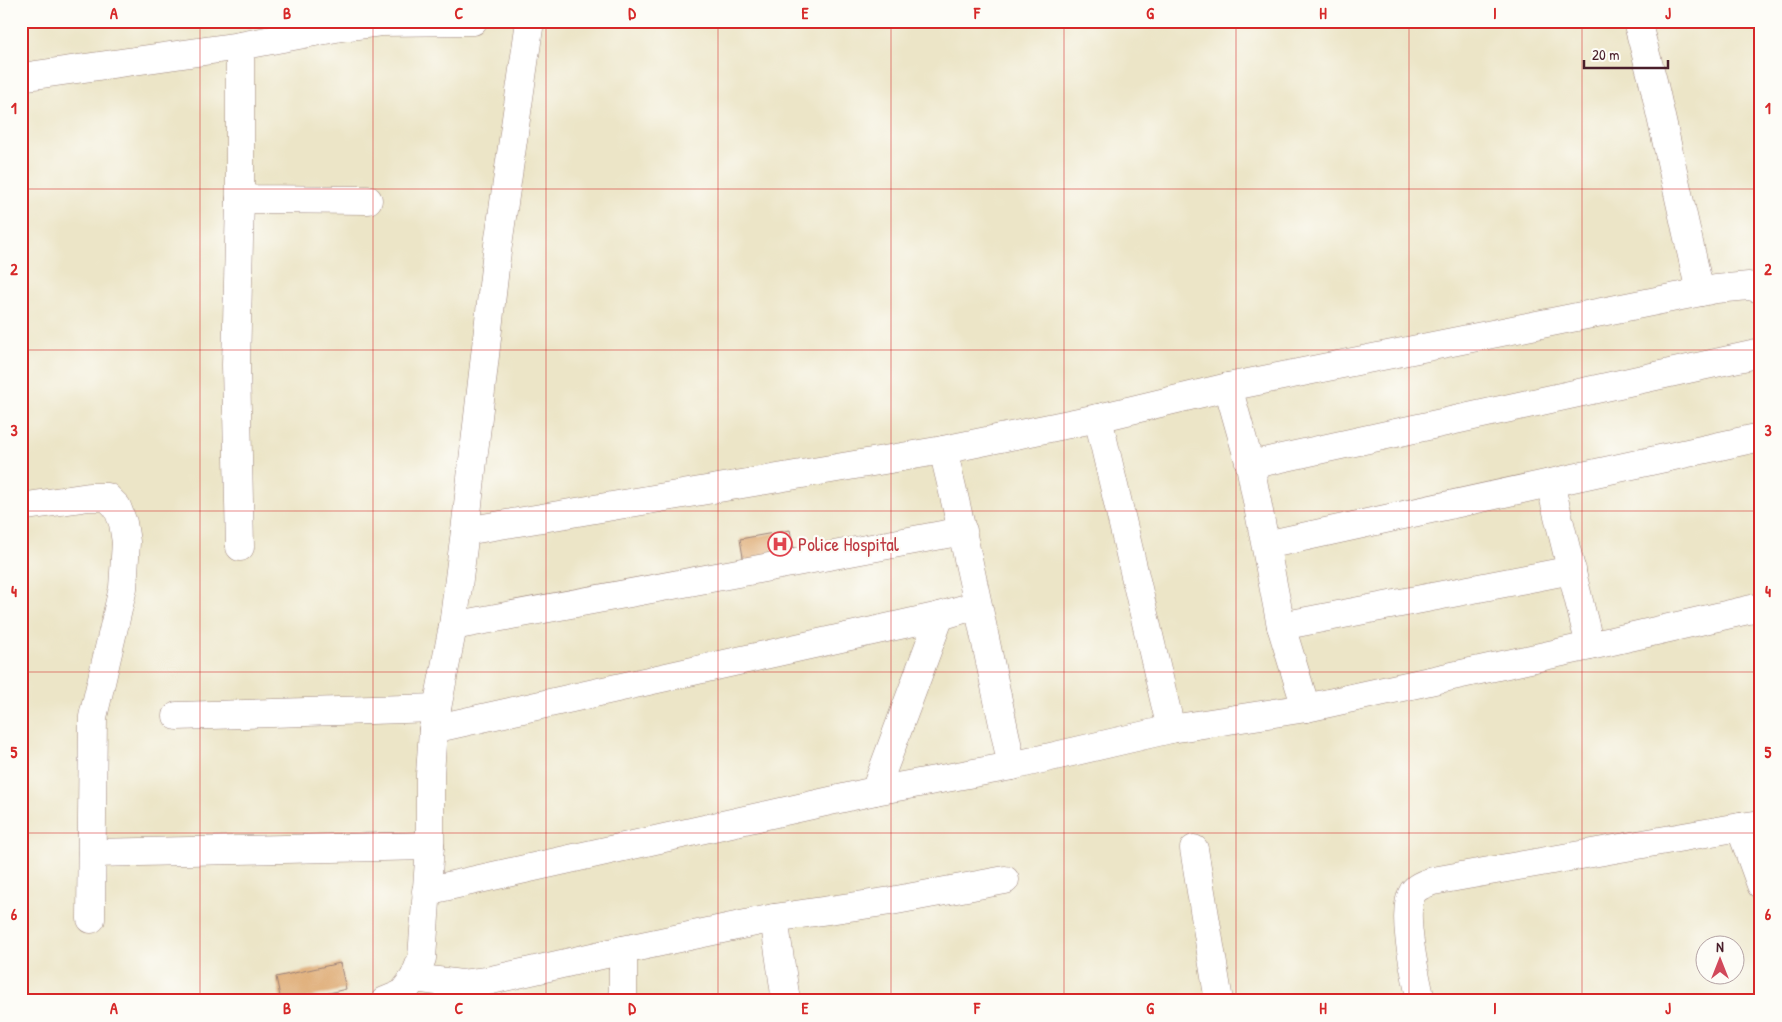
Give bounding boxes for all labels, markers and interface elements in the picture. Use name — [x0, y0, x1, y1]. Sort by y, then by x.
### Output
text: A — [110, 2, 118, 24]
text: B — [283, 2, 291, 24]
text: C — [455, 2, 464, 24]
text: D — [628, 2, 636, 24]
text: E — [801, 2, 809, 24]
text: F — [973, 2, 981, 24]
text: G — [1146, 2, 1154, 24]
text: H — [1319, 2, 1327, 24]
text: I — [1493, 2, 1497, 24]
text: J — [1665, 2, 1671, 24]
scale bar — [1584, 38, 1668, 70]
text: 20 m — [1592, 44, 1619, 65]
text: 1 — [11, 97, 17, 119]
text: 1 — [1765, 97, 1771, 119]
text: 2 — [10, 258, 18, 280]
text: 2 — [1764, 258, 1772, 280]
text: 3 — [10, 419, 18, 441]
text: 3 — [1764, 419, 1772, 441]
hospital icon: Police Hospital — [767, 531, 793, 557]
place label: Police Hospital — [798, 531, 900, 557]
text: 4 — [11, 580, 17, 602]
text: 4 — [1765, 580, 1771, 602]
text: 5 — [11, 741, 18, 763]
text: 5 — [1765, 741, 1772, 763]
text: 6 — [11, 903, 18, 925]
text: 6 — [1765, 903, 1772, 925]
north arrow — [1694, 934, 1744, 984]
text: N — [1716, 937, 1724, 956]
text: A — [110, 997, 118, 1019]
text: B — [283, 997, 291, 1019]
text: C — [455, 997, 464, 1019]
text: D — [628, 997, 636, 1019]
text: E — [801, 997, 809, 1019]
text: F — [973, 997, 981, 1019]
text: G — [1146, 997, 1154, 1019]
text: H — [1319, 997, 1327, 1019]
text: I — [1493, 997, 1497, 1019]
text: J — [1665, 997, 1671, 1019]

